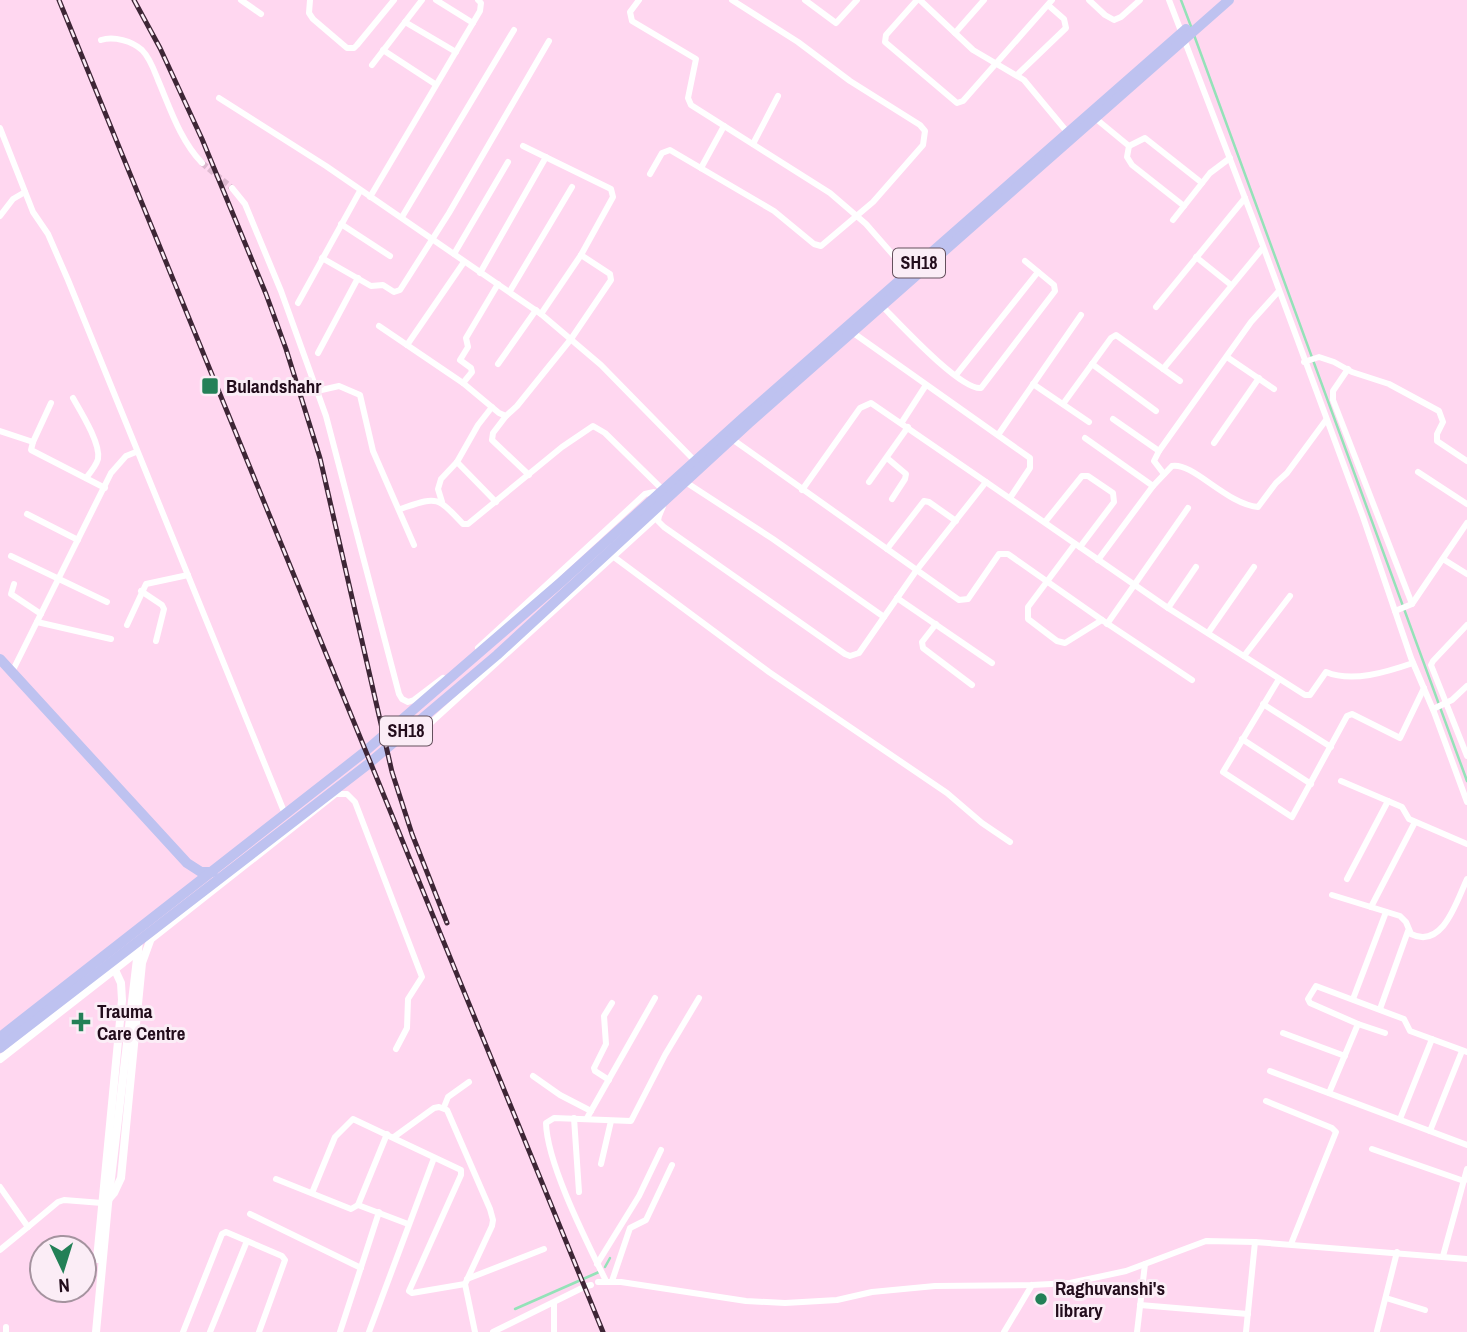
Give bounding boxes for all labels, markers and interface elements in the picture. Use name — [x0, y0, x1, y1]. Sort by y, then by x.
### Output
road number: SH18 — [893, 248, 945, 278]
place label: Bulandshahr — [226, 373, 321, 399]
marker: Bulandshahr — [200, 376, 220, 396]
road number: SH18 — [380, 716, 432, 746]
place label: Trauma Care Centre — [97, 998, 186, 1046]
marker: Trauma Care Centre — [71, 1012, 91, 1032]
north arrow — [28, 1234, 98, 1304]
text: N — [58, 1273, 71, 1299]
place label: Raghuvanshi's library — [1055, 1275, 1165, 1323]
marker: Raghuvanshi's library — [1033, 1291, 1049, 1307]

